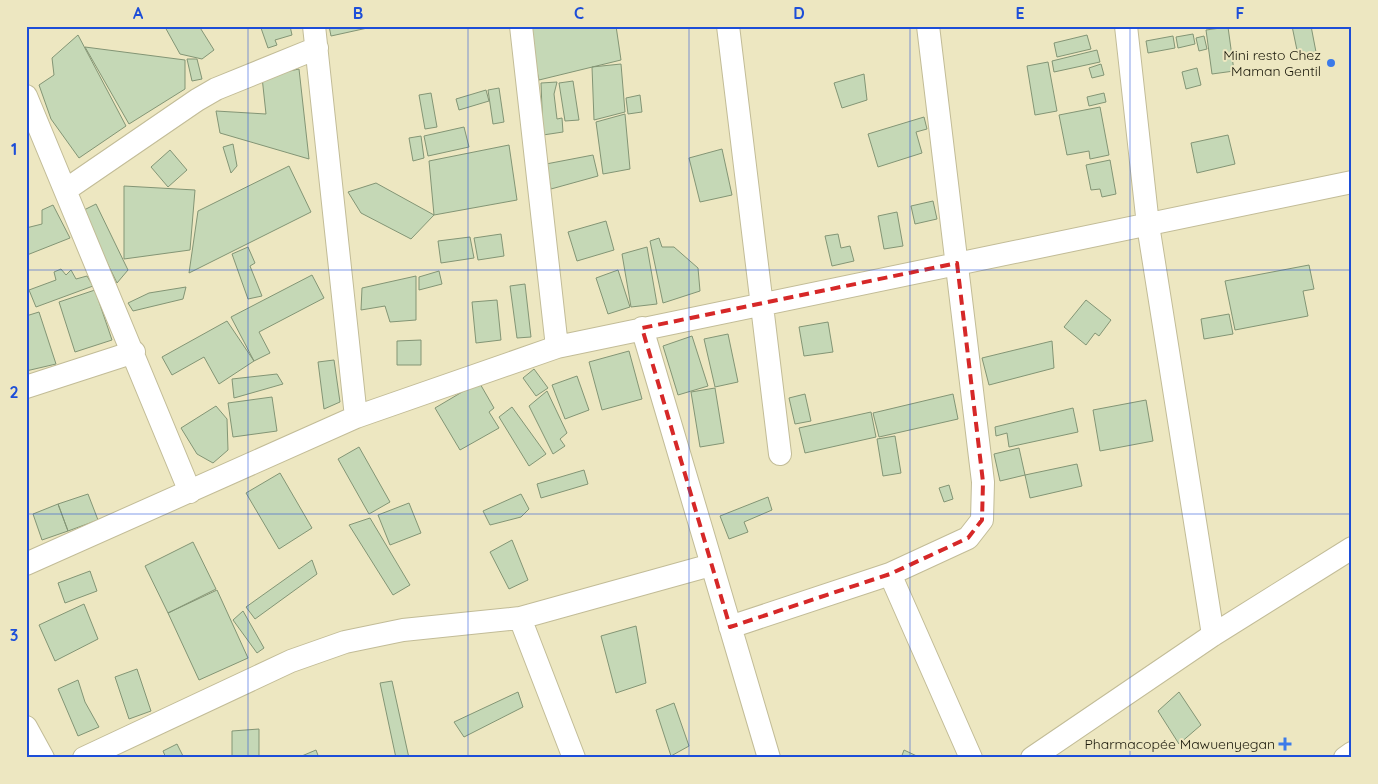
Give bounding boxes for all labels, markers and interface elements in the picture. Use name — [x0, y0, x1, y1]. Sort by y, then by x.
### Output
text: A — [133, 3, 144, 23]
text: B — [353, 3, 363, 23]
text: C — [574, 3, 584, 23]
text: D — [793, 3, 805, 23]
text: E — [1015, 3, 1025, 23]
text: F — [1236, 3, 1245, 23]
place label: Mini resto Chez Maman Gentil — [1223, 46, 1321, 80]
marker: Mini resto Chez Maman Gentil — [1325, 57, 1337, 69]
text: 1 — [11, 139, 17, 159]
text: 2 — [9, 382, 19, 402]
text: 3 — [10, 625, 18, 645]
place label: Pharmacopée Mawuenyegan — [1084, 735, 1275, 753]
marker: Pharmacopée Mawuenyegan — [1279, 738, 1291, 750]

